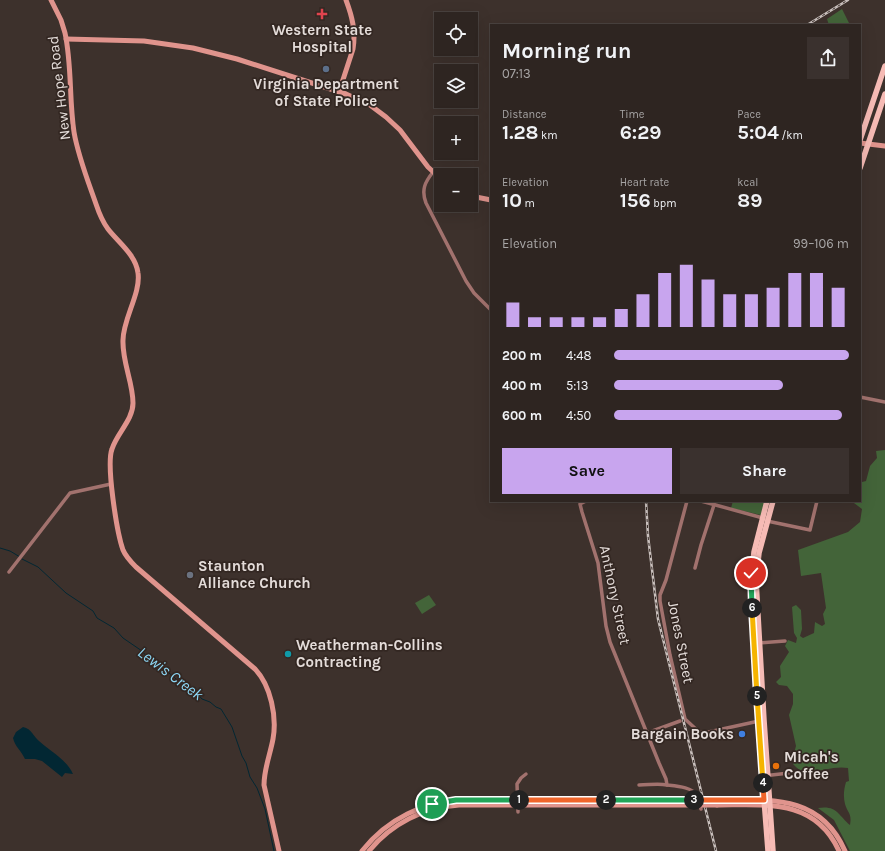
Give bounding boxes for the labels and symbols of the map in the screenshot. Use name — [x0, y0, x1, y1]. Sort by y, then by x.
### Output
marker: Western State Hospital — [316, 8, 328, 20]
place label: Western State Hospital — [272, 21, 372, 56]
street label: New Hope Road — [44, 35, 74, 141]
marker: Virginia Department of State Police — [321, 64, 331, 74]
place label: Virginia Department of State Police — [253, 75, 399, 110]
street label: Anthony Street — [596, 544, 634, 647]
pin — [734, 556, 768, 590]
place label: Staunton Alliance Church — [198, 557, 311, 592]
marker: Staunton Alliance Church — [185, 570, 195, 580]
pin: 6 — [742, 598, 762, 618]
street label: Jones Street — [664, 599, 698, 685]
place label: Weatherman-Collins Contracting — [296, 636, 443, 671]
water label: Lewis Creek — [134, 643, 208, 705]
marker: Weatherman-Collins Contracting — [283, 649, 293, 659]
pin: 5 — [747, 686, 767, 706]
place label: Bargain Books — [631, 725, 734, 743]
marker: Bargain Books — [737, 729, 747, 739]
place label: Micah's Coffee — [784, 748, 839, 783]
marker: Micah's Coffee — [771, 761, 781, 771]
pin: 4 — [753, 773, 773, 793]
pin — [415, 787, 449, 821]
pin: 1 — [509, 790, 529, 810]
pin: 2 — [596, 790, 616, 810]
pin: 3 — [684, 790, 704, 810]

